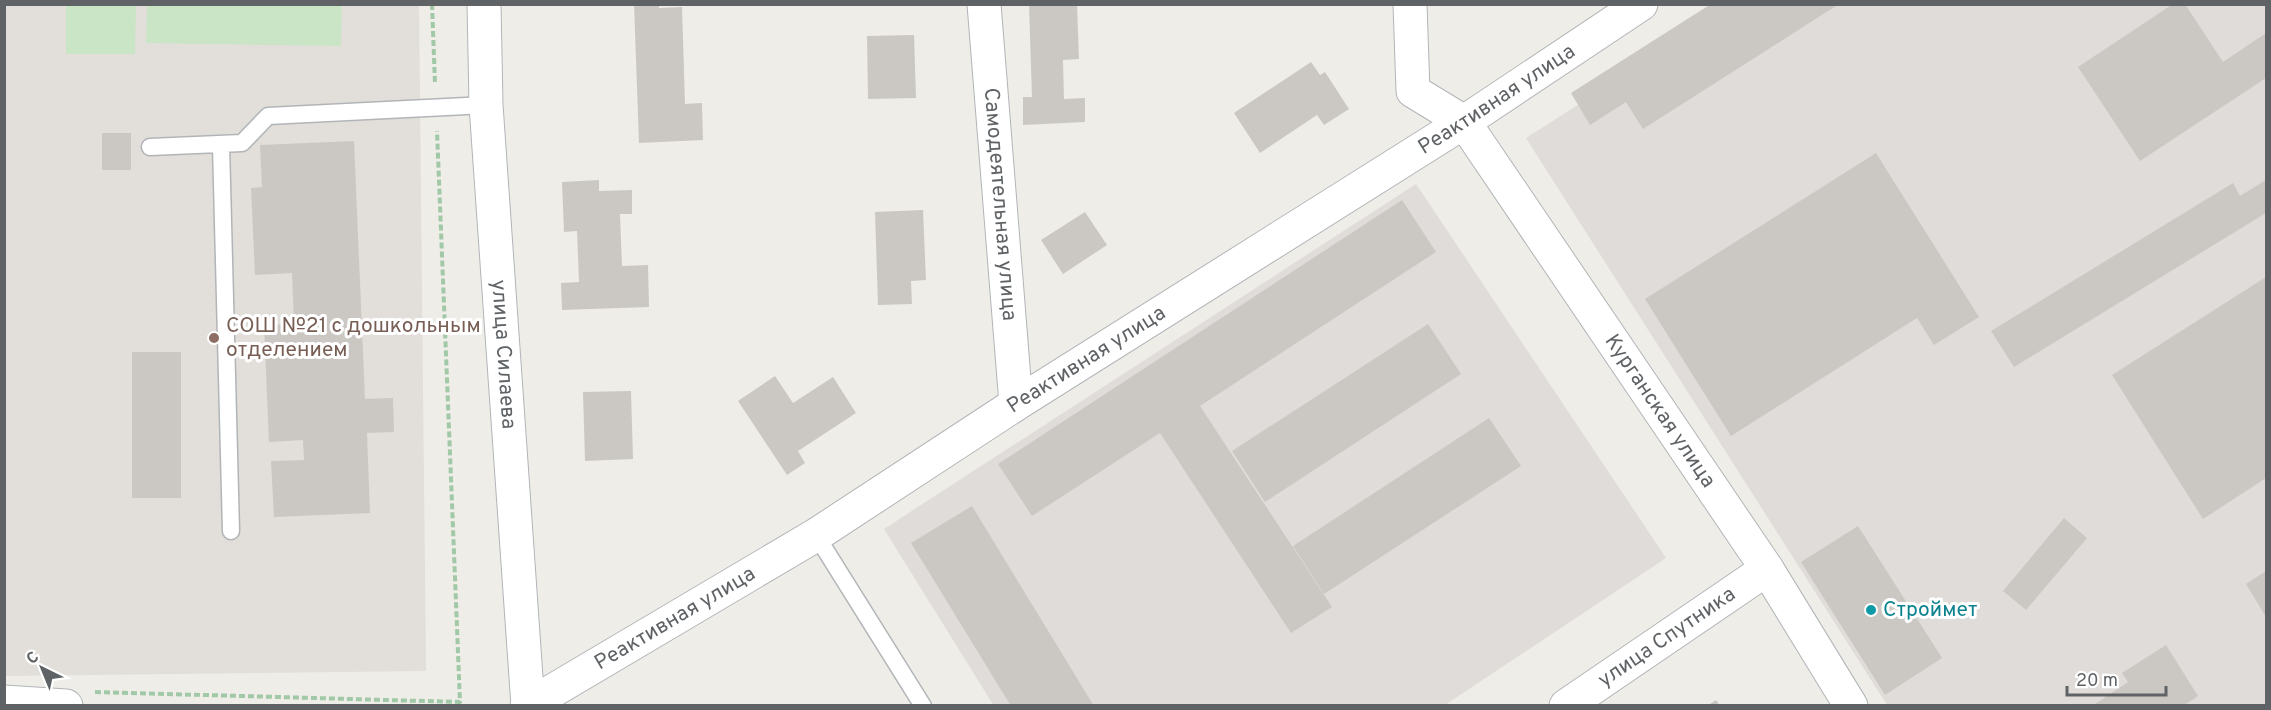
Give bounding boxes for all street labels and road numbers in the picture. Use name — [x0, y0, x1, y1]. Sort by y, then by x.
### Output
street label: Реактивная улица — [1413, 38, 1581, 161]
street label: Самодеятельная улица — [977, 87, 1023, 322]
street label: улица Силаева — [485, 279, 522, 430]
street label: Реактивная улица — [1002, 300, 1171, 420]
street label: Курганская улица — [1598, 329, 1722, 493]
street label: Реактивная улица — [590, 560, 760, 677]
street label: улица Спутника — [1593, 581, 1741, 694]

